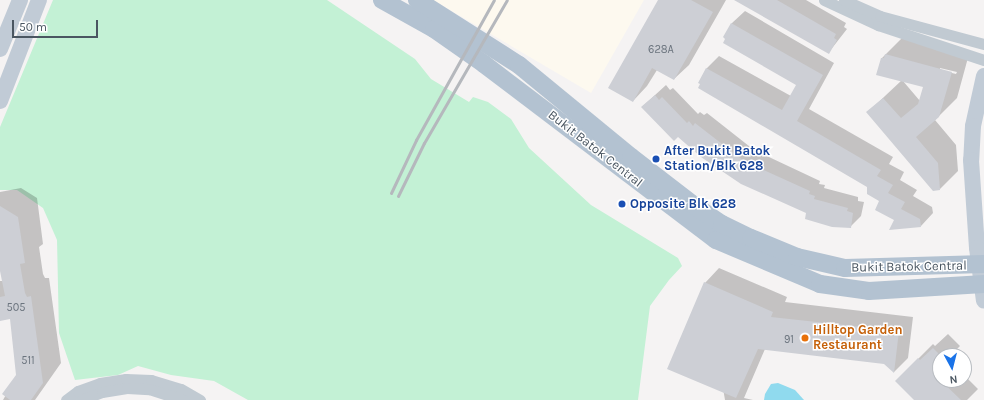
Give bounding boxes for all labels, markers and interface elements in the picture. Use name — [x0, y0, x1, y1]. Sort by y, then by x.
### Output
scale bar — [14, 12, 100, 38]
text: 50 m — [19, 20, 47, 34]
house number: 628A — [648, 43, 674, 57]
street label: Bukit Batok Central — [545, 107, 645, 191]
place label: After Bukit Batok Station/Blk 628 — [664, 144, 770, 175]
marker: After Bukit Batok Station/Blk 628 — [651, 154, 661, 164]
place label: Opposite Blk 628 — [630, 196, 736, 212]
marker: Opposite Blk 628 — [617, 199, 627, 209]
street label: Bukit Batok Central — [851, 258, 967, 276]
house number: 505 — [7, 301, 25, 315]
place label: Hilltop Garden Restaurant — [813, 323, 903, 354]
house number: 91 — [784, 333, 794, 347]
marker: Hilltop Garden Restaurant — [800, 333, 810, 343]
north arrow — [932, 348, 972, 388]
house number: 511 — [21, 354, 35, 368]
text: N — [949, 372, 958, 386]

